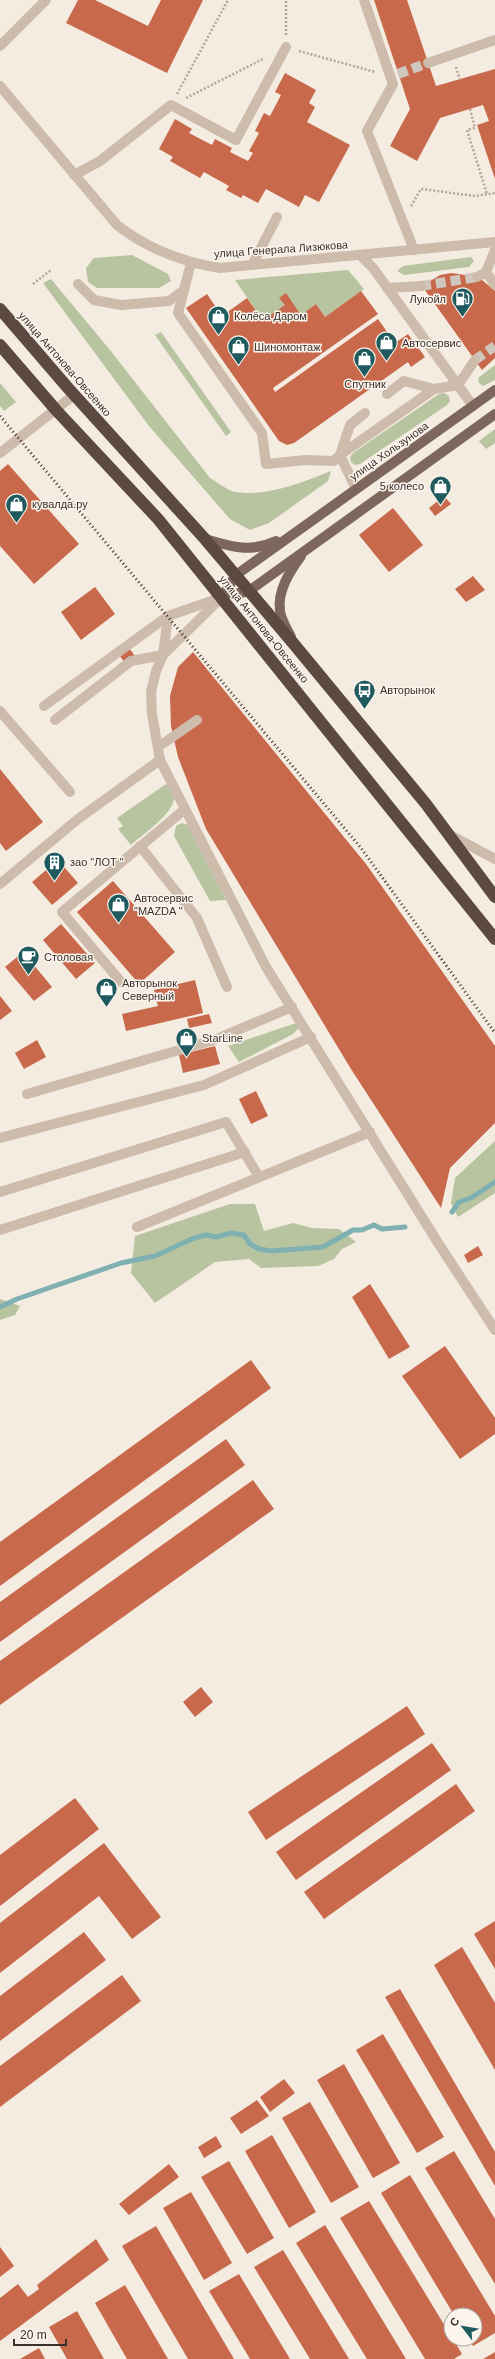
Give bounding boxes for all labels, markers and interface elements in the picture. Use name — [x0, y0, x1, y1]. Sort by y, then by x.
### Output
street label: улица Генерала Лизюкова — [214, 238, 349, 260]
fuel station icon: Лукойл — [449, 286, 475, 319]
place label: Лукойл — [410, 293, 446, 305]
shop icon: Колёса Даром — [205, 303, 231, 336]
street label: улица Антонова-Овсеенко — [16, 309, 114, 419]
place label: Колёса Даром — [234, 310, 307, 322]
shop icon: Автосервис — [373, 330, 399, 363]
shop icon: Шиномонтаж — [226, 334, 252, 367]
place label: Автосервис — [402, 337, 462, 349]
place label: Шиномонтаж — [254, 341, 321, 353]
shop icon: Спутник — [352, 345, 378, 378]
place label: Спутник — [344, 378, 386, 390]
street label: улица Хользунова — [347, 419, 431, 483]
shop icon: 5 колесо — [427, 473, 453, 506]
place label: 5 колесо — [380, 480, 424, 492]
shop icon: кувалда.ру — [3, 491, 29, 524]
place label: кувалда.ру — [32, 498, 88, 510]
street label: улица Антонова-Овсеенко — [217, 573, 311, 685]
bus stop icon: Авторынок — [351, 677, 377, 710]
place label: Авторынок — [380, 684, 435, 696]
building icon: зао "ЛОТ " — [42, 849, 68, 882]
place label: зао "ЛОТ " — [70, 856, 124, 868]
shop icon: Автосервис "MAZDA " — [105, 891, 131, 924]
place label: Автосервис "MAZDA " — [134, 892, 194, 917]
cafe icon: Столовая — [16, 944, 42, 977]
place label: Столовая — [44, 951, 93, 963]
shop icon: Авторынок Северный — [93, 976, 119, 1009]
place label: Авторынок Северный — [122, 977, 177, 1002]
shop icon: StarLine — [173, 1025, 199, 1058]
place label: StarLine — [202, 1032, 243, 1044]
north arrow — [443, 2307, 483, 2347]
text: С — [447, 2315, 462, 2328]
scale bar — [14, 2321, 66, 2347]
text: 20 m — [20, 2328, 47, 2342]

